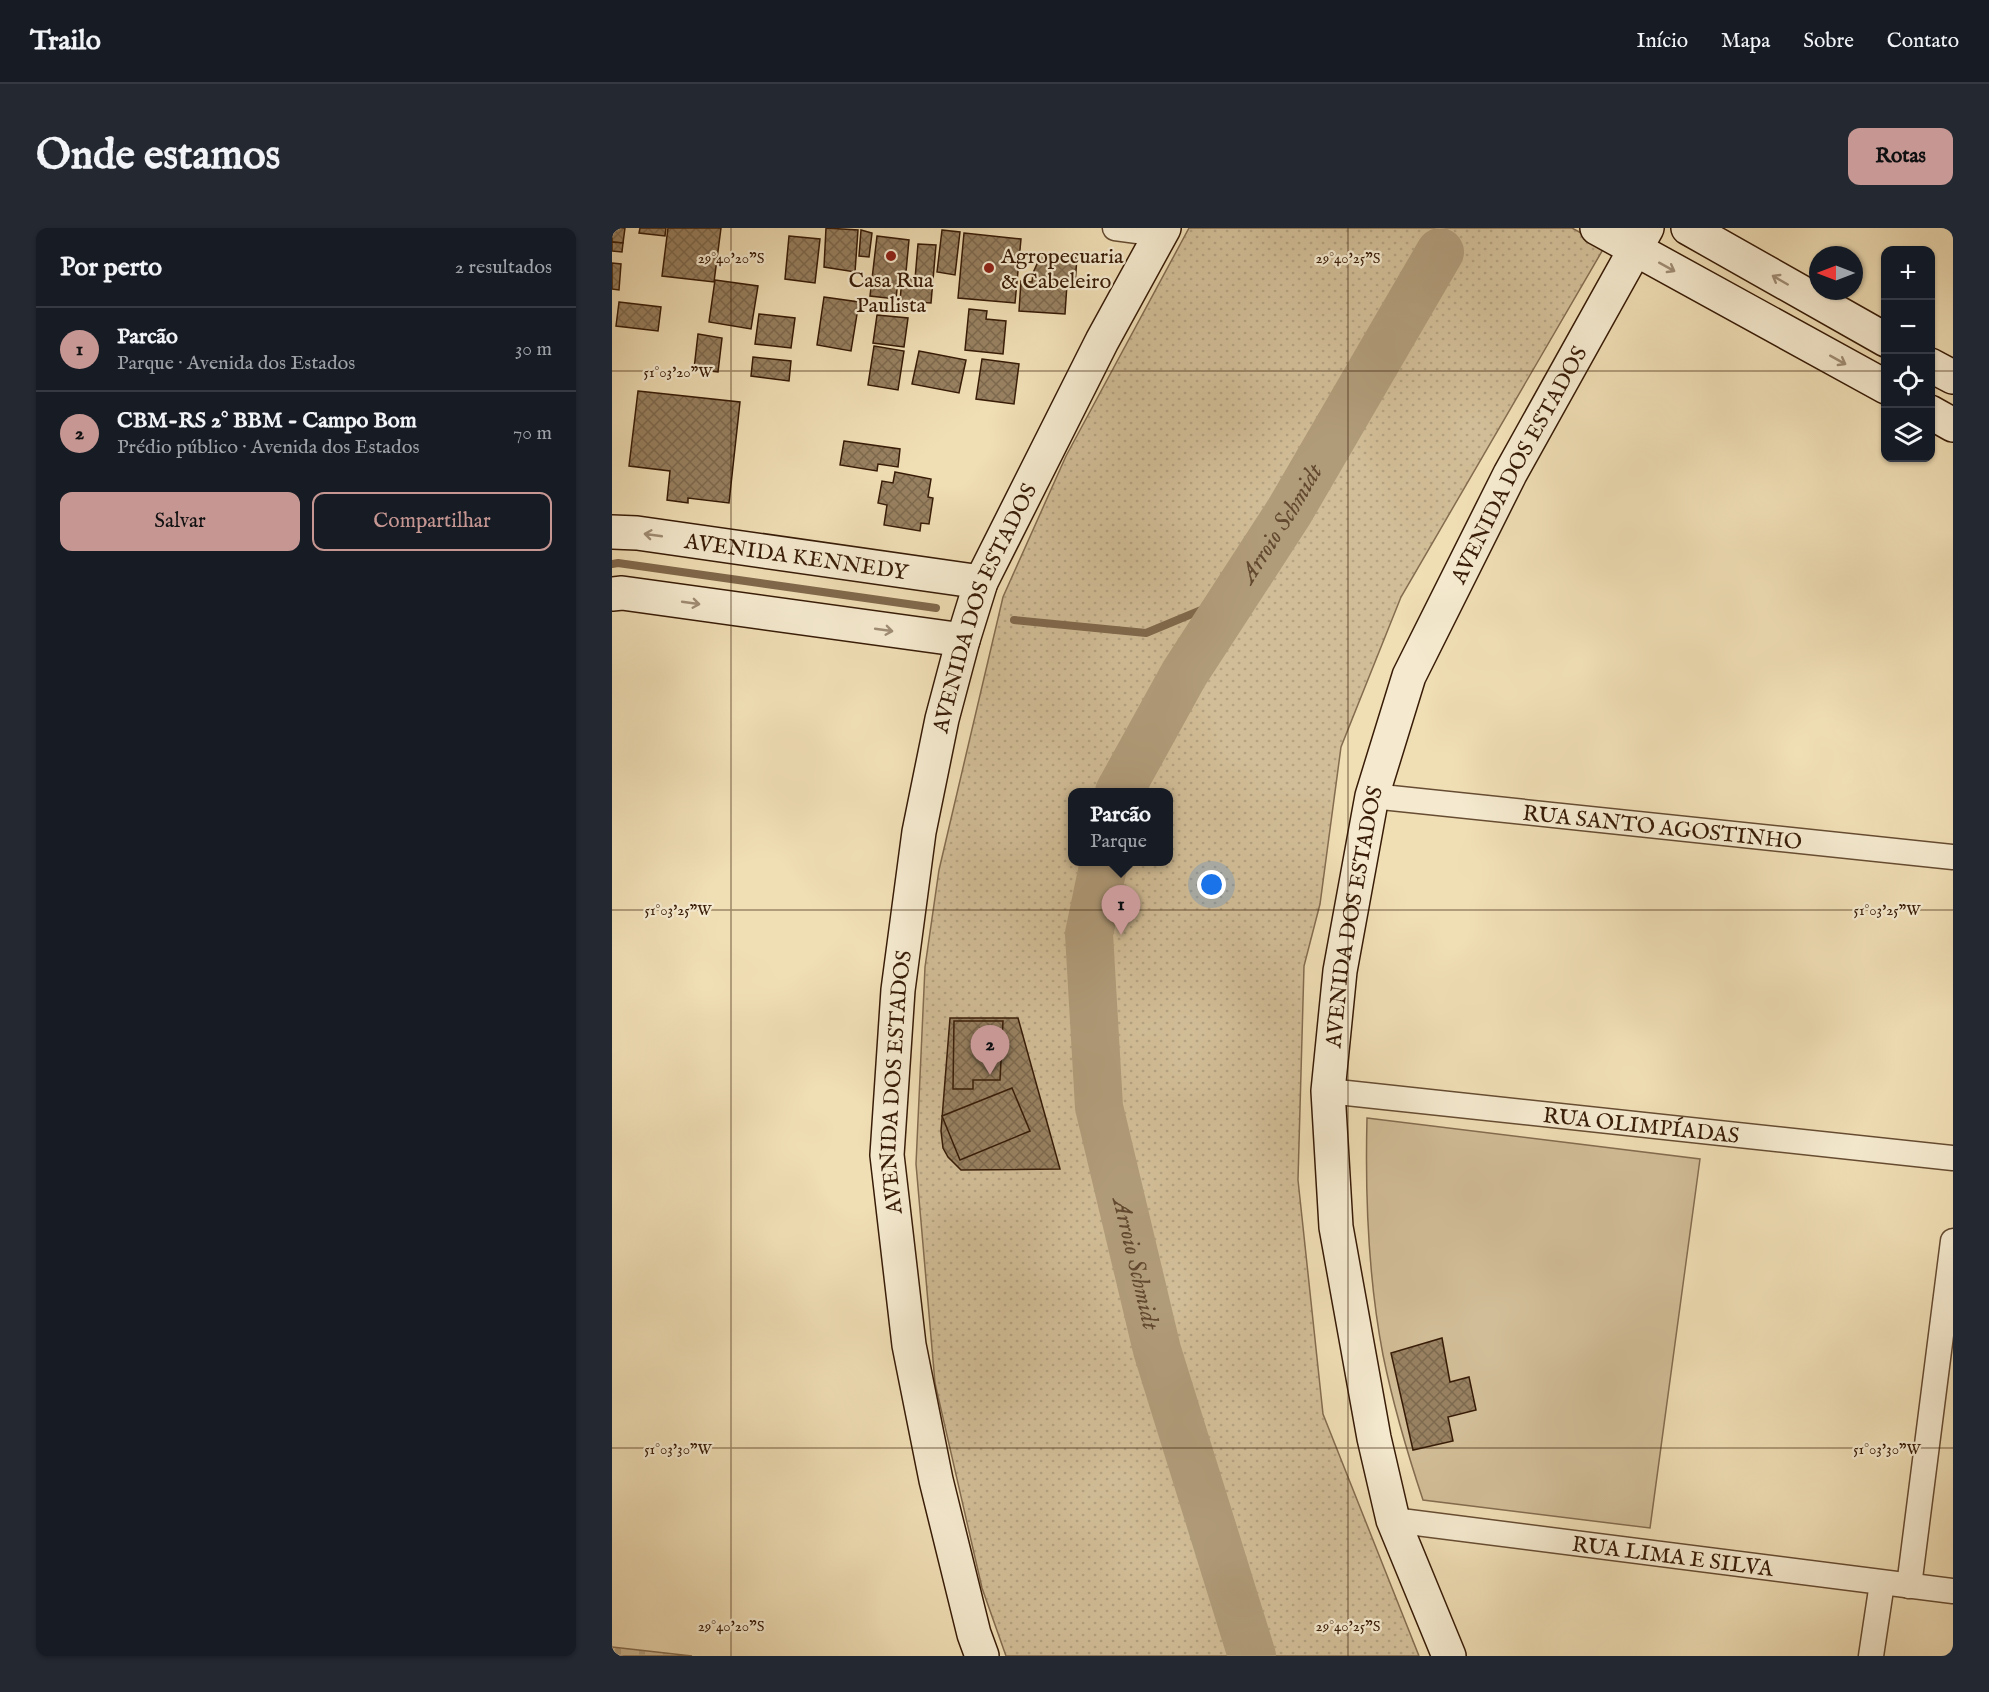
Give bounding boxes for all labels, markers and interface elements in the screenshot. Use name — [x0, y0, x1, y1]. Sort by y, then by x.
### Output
text: Trailo — [30, 24, 101, 59]
text: Início — [1636, 28, 1688, 55]
text: Mapa — [1721, 28, 1770, 55]
text: Sobre — [1803, 28, 1854, 55]
text: Contato — [1887, 28, 1959, 55]
button: Rotas — [1848, 128, 1953, 185]
text: Onde estamos — [36, 130, 280, 183]
place label: Agropecuaria & Cabeleiro — [1000, 243, 1124, 296]
north arrow — [1809, 246, 1863, 300]
map controls — [1881, 246, 1935, 462]
button: + — [1881, 246, 1935, 300]
text: 29°40'20"S — [698, 249, 764, 268]
marker: Casa Rua Paulista — [884, 249, 898, 263]
text: 29°40'25"S — [1316, 249, 1380, 268]
text: Por perto — [60, 251, 162, 284]
text: 2 resultados — [455, 255, 552, 280]
marker: Agropecuaria & Cabeleiro — [982, 261, 996, 275]
one-way arrow — [1658, 261, 1675, 273]
place label: Casa Rua Paulista — [849, 267, 934, 320]
one-way arrow — [1772, 274, 1789, 286]
button: − — [1881, 300, 1935, 354]
text: Parcão — [117, 323, 178, 351]
text: 1 — [76, 337, 83, 362]
text: 30 m — [515, 337, 552, 362]
street label: AVENIDA DOS ESTADOS — [1445, 342, 1594, 590]
text: Parque · Avenida dos Estados — [117, 351, 355, 376]
button: locate — [1881, 354, 1935, 408]
one-way arrow — [1829, 355, 1846, 367]
text: 51°03'20"W — [643, 363, 713, 382]
text: CBM-RS 2° BBM - Campo Bom — [117, 407, 417, 435]
button: layers — [1881, 408, 1935, 462]
text: 2 — [75, 421, 84, 446]
text: 70 m — [513, 421, 552, 446]
text: Prédio público · Avenida dos Estados — [117, 435, 419, 460]
water label: Arroio Schmidt — [1232, 458, 1331, 592]
street label: AVENIDA DOS ESTADOS — [927, 479, 1044, 736]
button: Salvar — [60, 492, 300, 551]
button: Compartilhar — [312, 492, 552, 551]
street label: AVENIDA KENNEDY — [682, 528, 911, 588]
one-way arrow — [643, 529, 663, 540]
one-way arrow — [680, 598, 700, 609]
one-way arrow — [874, 624, 893, 635]
street label: AVENIDA DOS ESTADOS — [1320, 783, 1390, 1050]
popup — [1068, 788, 1173, 866]
street label: RUA SANTO AGOSTINHO — [1521, 800, 1803, 857]
text: Parcão — [1090, 801, 1151, 829]
text: Parque — [1090, 829, 1147, 854]
your location — [1197, 870, 1226, 899]
pin: 1 — [1102, 886, 1140, 935]
text: 51°03'25"W — [644, 901, 712, 920]
text: 51°03'25"W — [1853, 901, 1921, 920]
street label: AVENIDA DOS ESTADOS — [875, 949, 919, 1216]
pin: 2 — [970, 1026, 1010, 1075]
street label: RUA OLIMPÍADAS — [1541, 1102, 1741, 1151]
water label: Arroio Schmidt — [1104, 1192, 1166, 1334]
text: 51°03'30"W — [644, 1440, 712, 1459]
text: 51°03'30"W — [1853, 1440, 1921, 1459]
street label: RUA LIMA E SILVA — [1570, 1531, 1776, 1584]
text: 29°40'20"S — [698, 1617, 764, 1636]
text: 29°40'25"S — [1316, 1617, 1380, 1636]

